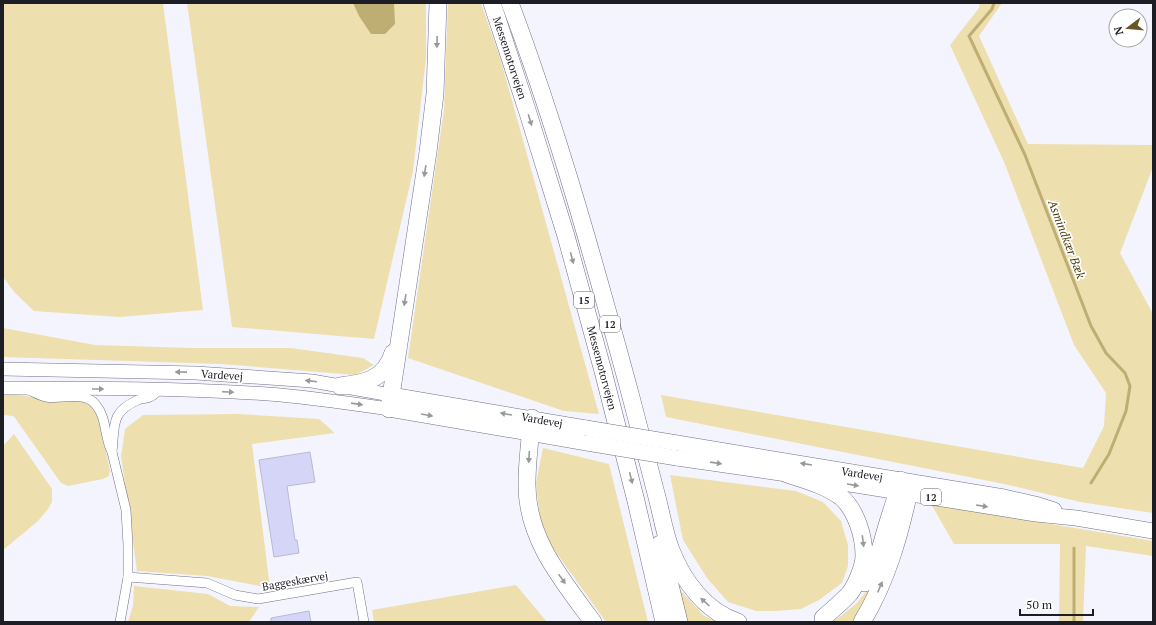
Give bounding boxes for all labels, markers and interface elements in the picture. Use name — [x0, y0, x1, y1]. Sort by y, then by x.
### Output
north arrow — [1108, 8, 1148, 48]
street label: Messemotorvejen — [490, 15, 530, 102]
text: N — [1110, 24, 1126, 37]
one-way arrow — [434, 36, 440, 49]
one-way arrow — [527, 114, 533, 126]
one-way arrow — [422, 165, 428, 177]
water label: Asmindkær Bæk — [1045, 197, 1089, 281]
one-way arrow — [569, 252, 575, 264]
road number: 15 — [574, 292, 594, 308]
one-way arrow — [402, 294, 408, 306]
road number: 12 — [600, 316, 620, 332]
street label: Messemotorvejen — [584, 325, 620, 412]
street label: Vardevej — [201, 367, 243, 383]
one-way arrow — [175, 369, 187, 376]
one-way arrow — [305, 378, 317, 385]
one-way arrow — [92, 386, 105, 392]
one-way arrow — [222, 388, 234, 395]
one-way arrow — [351, 401, 363, 407]
street label: Vardevej — [520, 409, 564, 431]
one-way arrow — [500, 411, 512, 417]
one-way arrow — [421, 413, 433, 419]
one-way arrow — [525, 451, 532, 463]
one-way arrow — [710, 460, 722, 466]
one-way arrow — [800, 461, 812, 467]
street label: Vardevej — [840, 464, 884, 484]
one-way arrow — [628, 472, 634, 484]
one-way arrow — [847, 482, 859, 488]
road number: 12 — [921, 489, 941, 505]
one-way arrow — [975, 503, 988, 509]
one-way arrow — [860, 535, 866, 547]
street label: Baggeskærvej — [261, 568, 329, 594]
one-way arrow — [558, 574, 566, 584]
one-way arrow — [877, 581, 883, 593]
scale bar — [1020, 591, 1093, 617]
one-way arrow — [700, 597, 710, 606]
text: 50 m — [1026, 597, 1053, 612]

